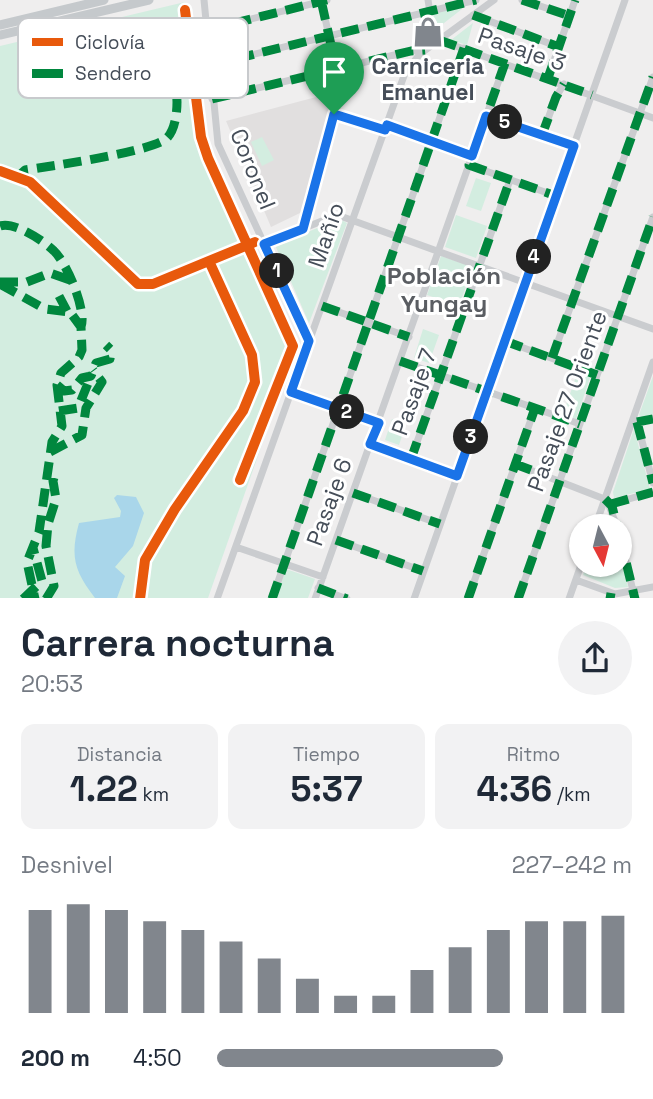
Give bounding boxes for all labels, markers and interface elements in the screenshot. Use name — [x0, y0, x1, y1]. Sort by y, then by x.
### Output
shop icon: Carniceria Emanuel — [411, 15, 445, 49]
legend — [18, 18, 248, 98]
street label: Pasaje 3 — [474, 20, 570, 78]
text: Ciclovía — [75, 30, 145, 55]
pin — [304, 42, 364, 114]
place label: Carniceria Emanuel — [372, 51, 484, 107]
icon: arrive — [315, 53, 353, 91]
text: Sendero — [75, 61, 152, 86]
pin: 5 — [488, 104, 522, 140]
text: 5 — [499, 109, 510, 134]
street label: Coronel — [223, 124, 283, 214]
street label: Mañío — [301, 198, 351, 272]
pin: 4 — [516, 240, 552, 274]
text: 4 — [527, 244, 540, 269]
pin: 1 — [260, 254, 294, 288]
text: 1 — [272, 258, 281, 283]
district label: Población Yungay — [387, 260, 501, 319]
street label: Pasaje 27 Oriente — [520, 306, 614, 496]
street label: Pasaje 7 — [384, 345, 444, 439]
pin: 2 — [330, 394, 364, 430]
text: 2 — [341, 399, 352, 424]
pin: 3 — [454, 420, 489, 454]
text: 3 — [465, 424, 476, 449]
street label: Pasaje 6 — [299, 454, 359, 550]
north arrow — [569, 514, 632, 578]
map controls — [569, 514, 632, 577]
text: Carrera nocturna — [21, 619, 334, 667]
button: share — [558, 621, 632, 695]
text: 20:53 — [21, 669, 83, 699]
text: Distancia — [77, 742, 162, 767]
text: Tiempo — [293, 742, 360, 767]
text: Ritmo — [507, 742, 560, 767]
text: 1.22 — [70, 767, 138, 811]
text: 5:37 — [290, 767, 363, 811]
text: 4:36 — [476, 767, 552, 811]
text: km — [138, 782, 169, 807]
text: /km — [552, 782, 591, 807]
text: Desnivel — [21, 850, 113, 880]
text: 227–242 m — [512, 850, 632, 880]
text: 200 m — [21, 1043, 90, 1073]
text: 4:50 — [133, 1043, 182, 1073]

